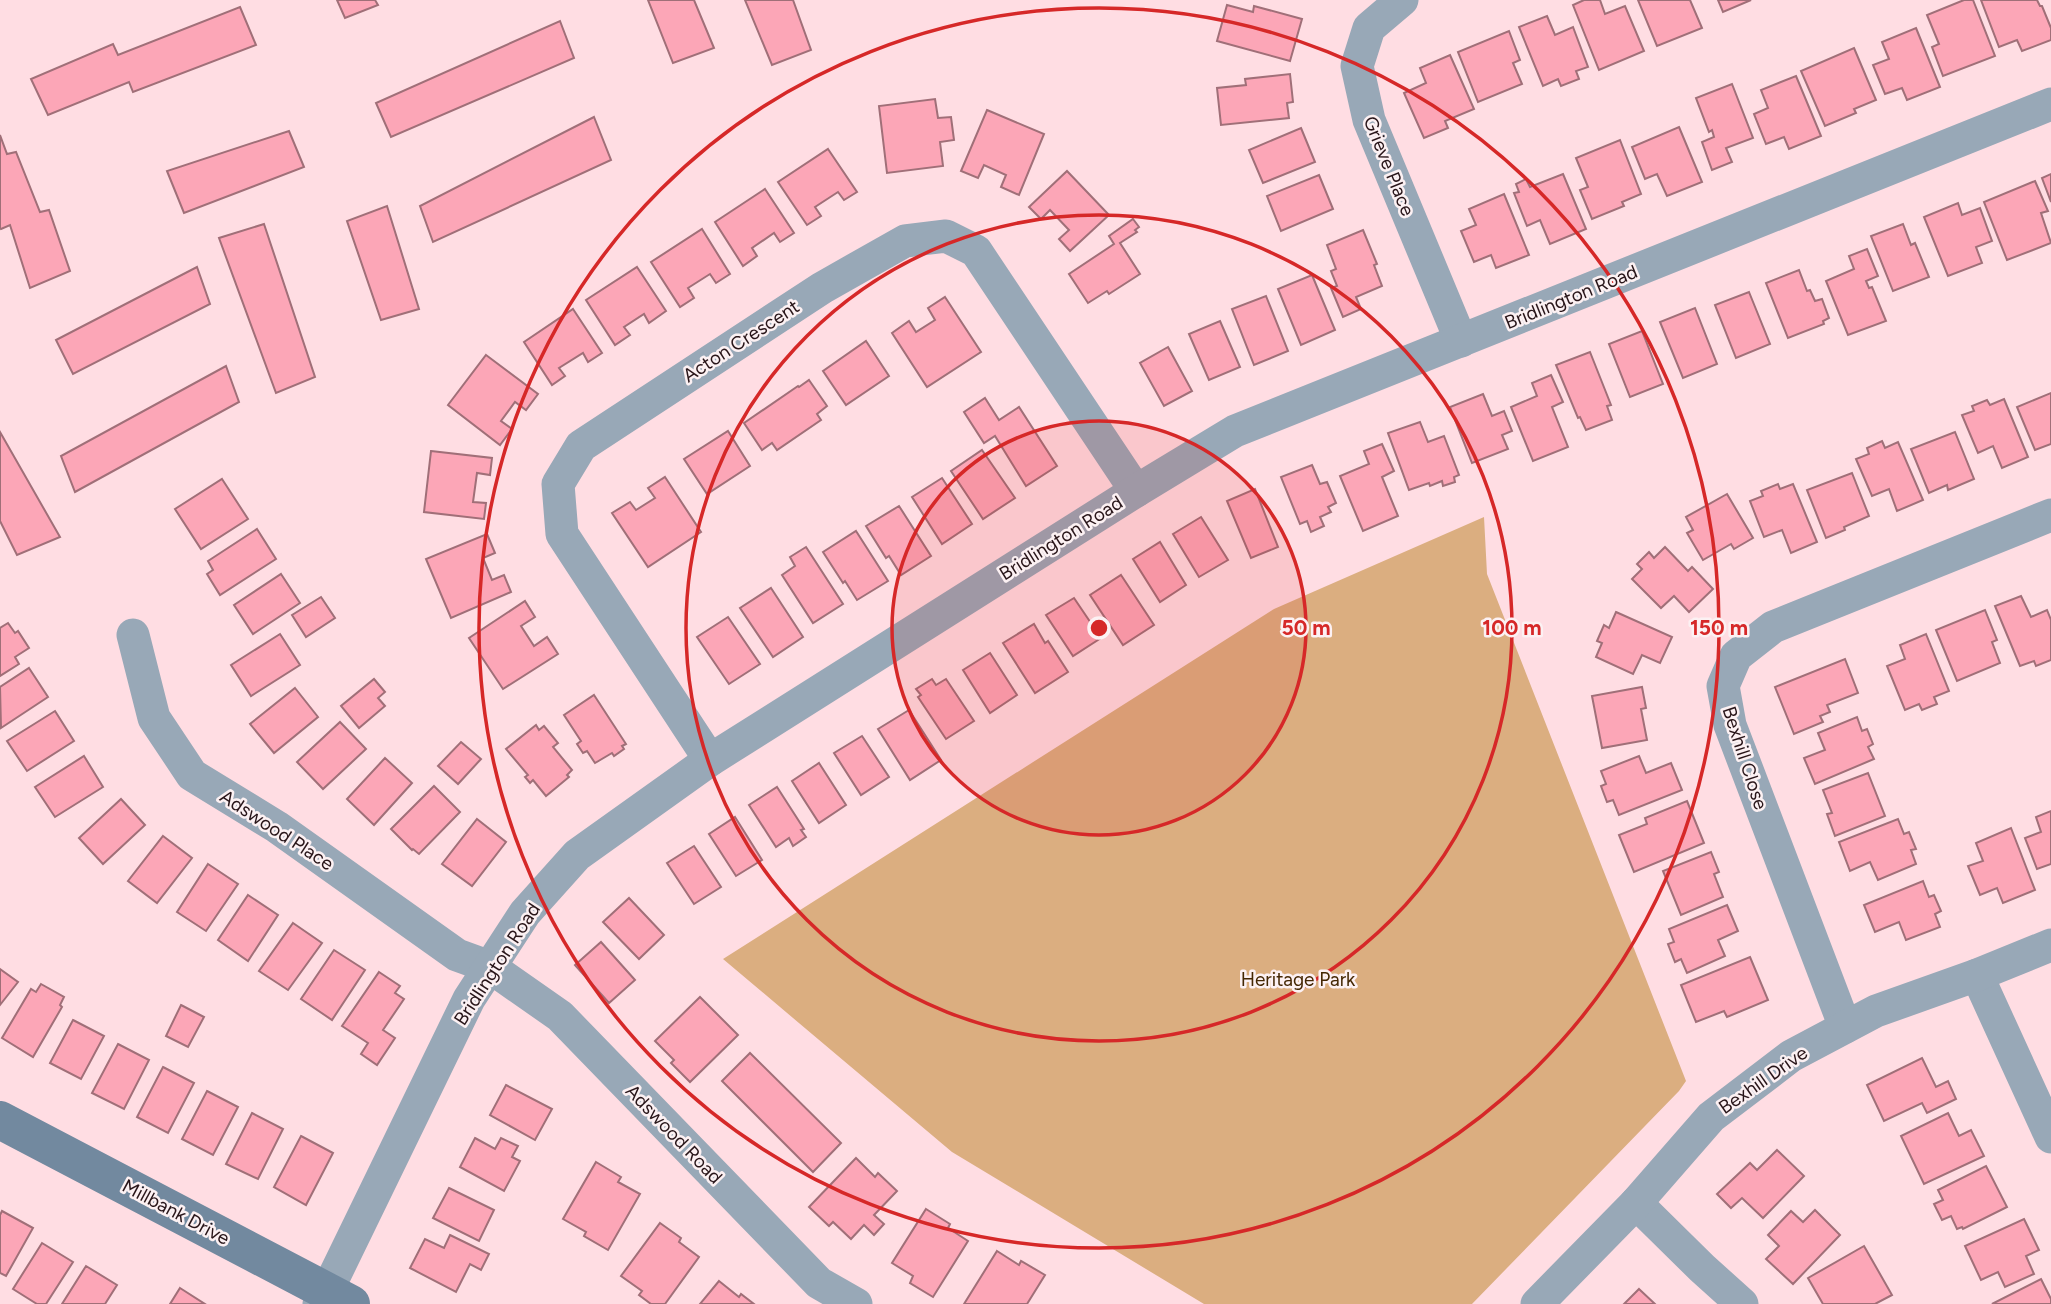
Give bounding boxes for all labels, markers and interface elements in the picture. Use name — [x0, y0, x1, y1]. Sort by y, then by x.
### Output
street label: Grieve Place — [1359, 113, 1419, 219]
street label: Bridlington Road — [1501, 260, 1641, 334]
street label: Acton Crescent — [678, 295, 804, 387]
street label: Bridlington Road — [995, 491, 1127, 585]
text: 50 m — [1281, 615, 1331, 640]
text: 100 m — [1482, 615, 1542, 640]
text: 150 m — [1690, 615, 1748, 640]
centre of rings — [1087, 616, 1111, 640]
street label: Bexhill Close — [1718, 704, 1772, 812]
street label: Adswood Place — [216, 785, 338, 875]
street label: Bridlington Road — [449, 899, 545, 1029]
park label: Heritage Park — [1241, 968, 1356, 991]
street label: Bexhill Drive — [1714, 1041, 1812, 1119]
street label: Adswood Road — [621, 1080, 727, 1188]
street label: Millbank Drive — [118, 1174, 234, 1250]

